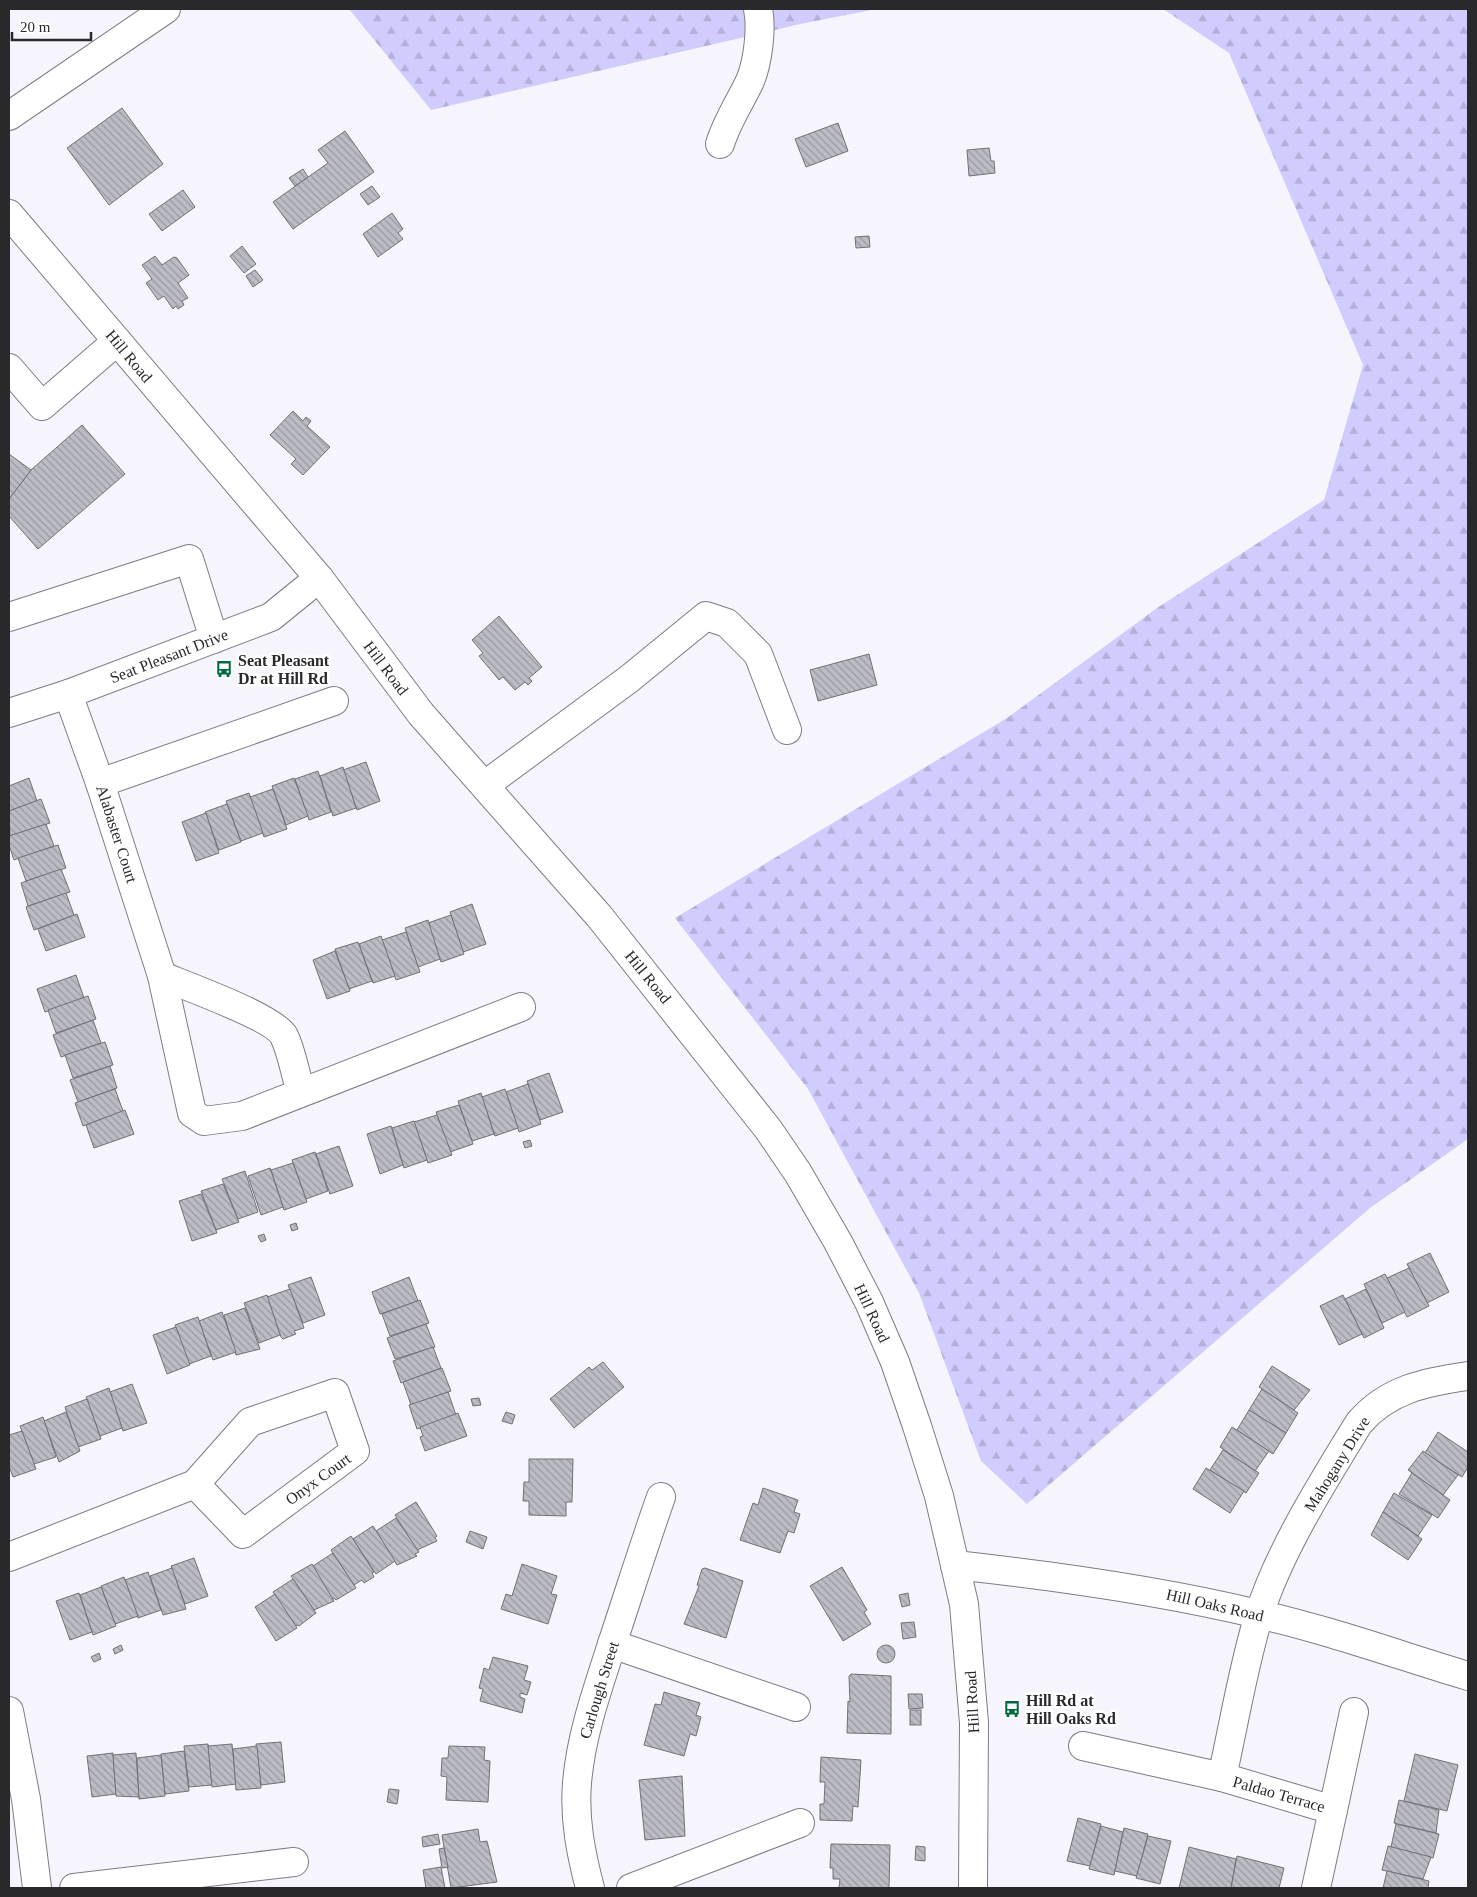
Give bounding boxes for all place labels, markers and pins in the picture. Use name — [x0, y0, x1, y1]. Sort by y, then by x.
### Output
place label: Seat Pleasant Dr at Hill Rd — [238, 652, 330, 687]
bus stop icon: Seat Pleasant Dr at Hill Rd — [214, 659, 234, 679]
place label: Hill Rd at Hill Oaks Rd — [1026, 1692, 1116, 1727]
bus stop icon: Hill Rd at Hill Oaks Rd — [1002, 1699, 1022, 1719]

